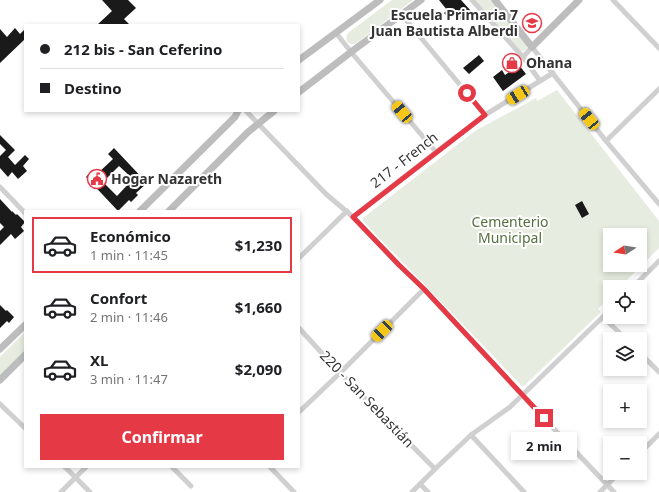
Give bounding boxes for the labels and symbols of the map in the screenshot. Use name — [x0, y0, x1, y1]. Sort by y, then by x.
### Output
place label: Escuela Primaria 7 Juan Bautista Alberdi — [369, 5, 518, 40]
school or university icon: Escuela Primaria 7 Juan Bautista Alberdi — [521, 12, 543, 34]
shop icon: Ohana — [501, 52, 523, 74]
place label: Ohana — [526, 53, 572, 72]
route start — [458, 84, 476, 102]
car — [505, 84, 531, 106]
car — [390, 99, 414, 125]
car — [577, 106, 601, 132]
street label: 217 - French — [366, 127, 441, 192]
public building icon: Hogar Nazareth — [86, 168, 108, 190]
place label: Hogar Nazareth — [111, 169, 222, 188]
park label: Cementerio Municipal — [471, 212, 549, 247]
north arrow — [603, 228, 647, 272]
car — [369, 318, 395, 344]
street label: 220 - San Sebastián — [316, 346, 419, 451]
route end — [535, 409, 553, 427]
callout: 2 min — [511, 432, 577, 460]

